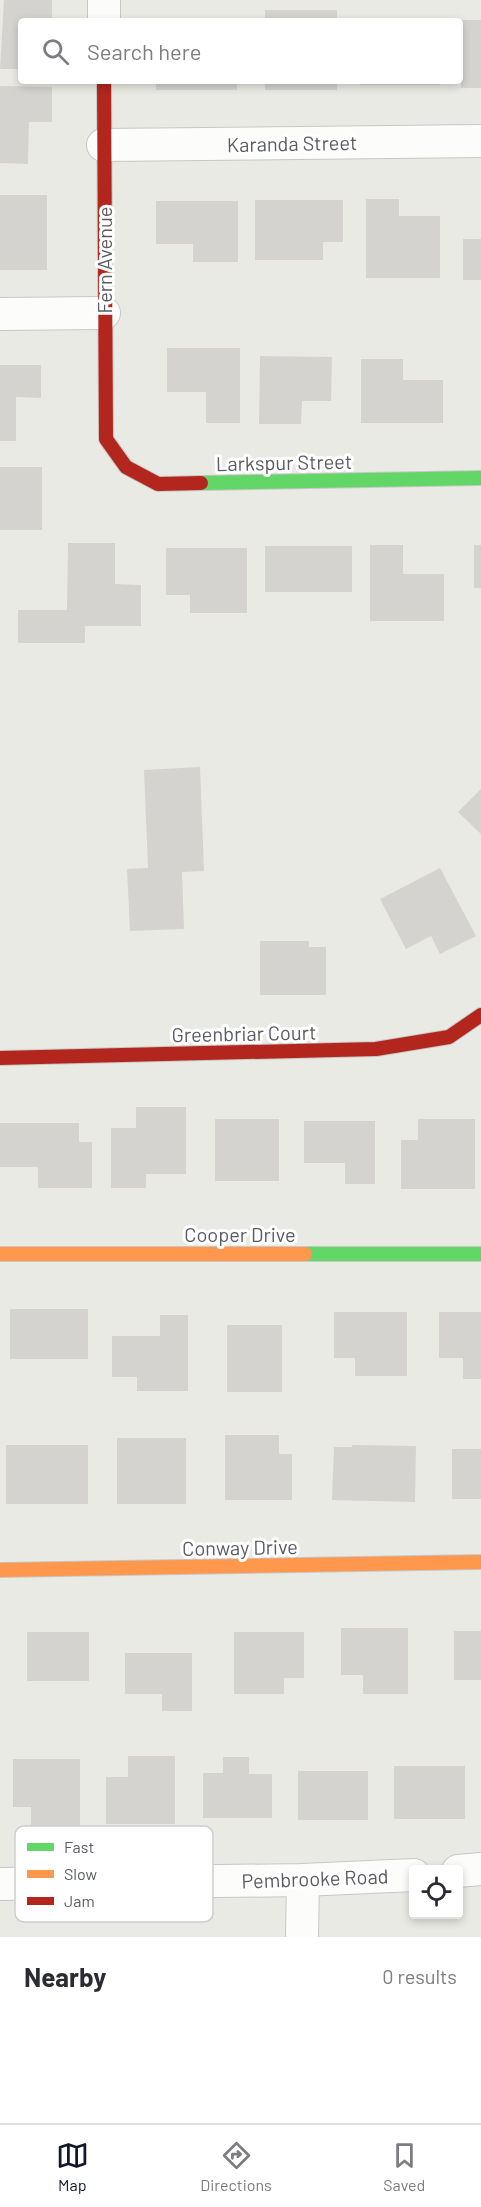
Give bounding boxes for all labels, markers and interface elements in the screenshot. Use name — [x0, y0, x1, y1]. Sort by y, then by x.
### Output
search box — [18, 18, 463, 84]
icon: search — [39, 35, 72, 68]
text: Search here — [87, 38, 201, 64]
street label: Karanda Street — [227, 130, 357, 156]
street label: Fern Avenue — [92, 207, 116, 313]
street label: Larkspur Street — [216, 449, 352, 475]
street label: Greenbriar Court — [171, 1020, 317, 1046]
street label: Cooper Drive — [184, 1222, 296, 1246]
street label: Conway Drive — [182, 1534, 298, 1560]
legend — [15, 1826, 213, 1922]
text: Fast — [64, 1837, 94, 1856]
street label: Pembrooke Road — [241, 1863, 389, 1893]
text: Slow — [64, 1864, 97, 1883]
map controls — [409, 1865, 463, 1919]
button: locate — [409, 1865, 463, 1919]
text: Jam — [64, 1891, 95, 1910]
text: Nearby — [24, 1961, 106, 1992]
text: 0 results — [382, 1964, 457, 1988]
tab: Map — [56, 2139, 89, 2194]
tab: Directions — [200, 2139, 272, 2194]
tab: Saved — [383, 2139, 425, 2194]

